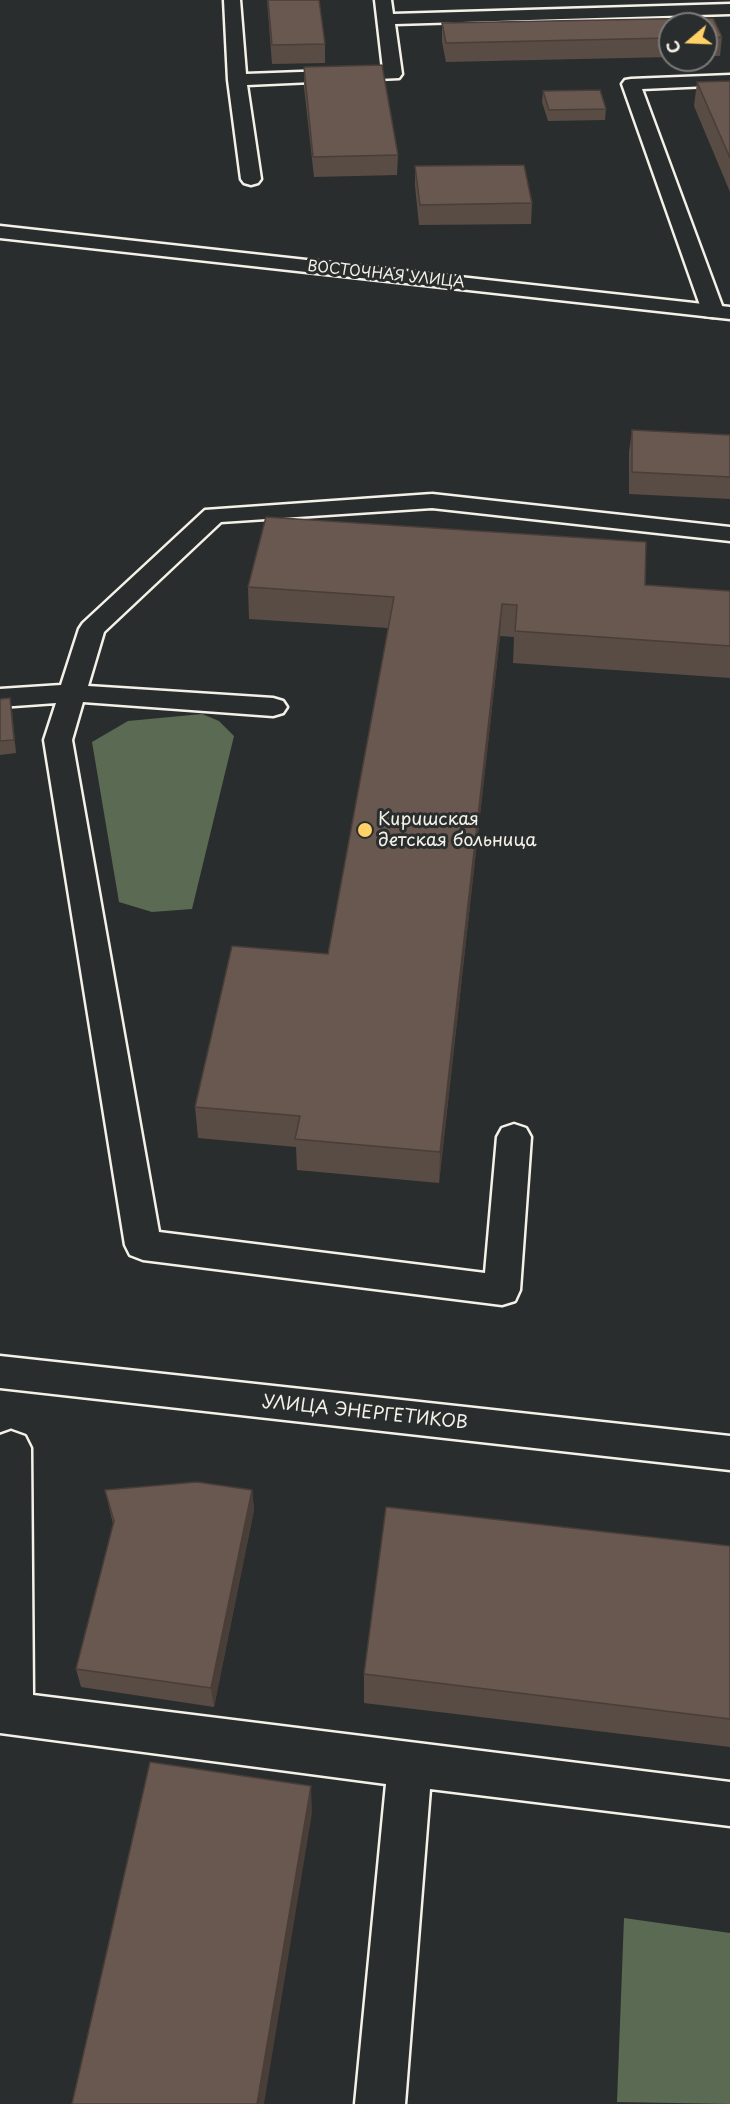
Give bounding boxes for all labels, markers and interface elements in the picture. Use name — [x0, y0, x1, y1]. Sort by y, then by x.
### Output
north arrow — [658, 12, 718, 72]
text: С — [660, 38, 686, 57]
street label: ВОСТОЧНАЯ УЛИЦА — [306, 258, 466, 292]
place label: Киришская детская больница — [378, 809, 537, 852]
marker: Киришская детская больница — [356, 821, 374, 839]
street label: УЛИЦА ЭНЕРГЕТИКОВ — [261, 1391, 469, 1435]

